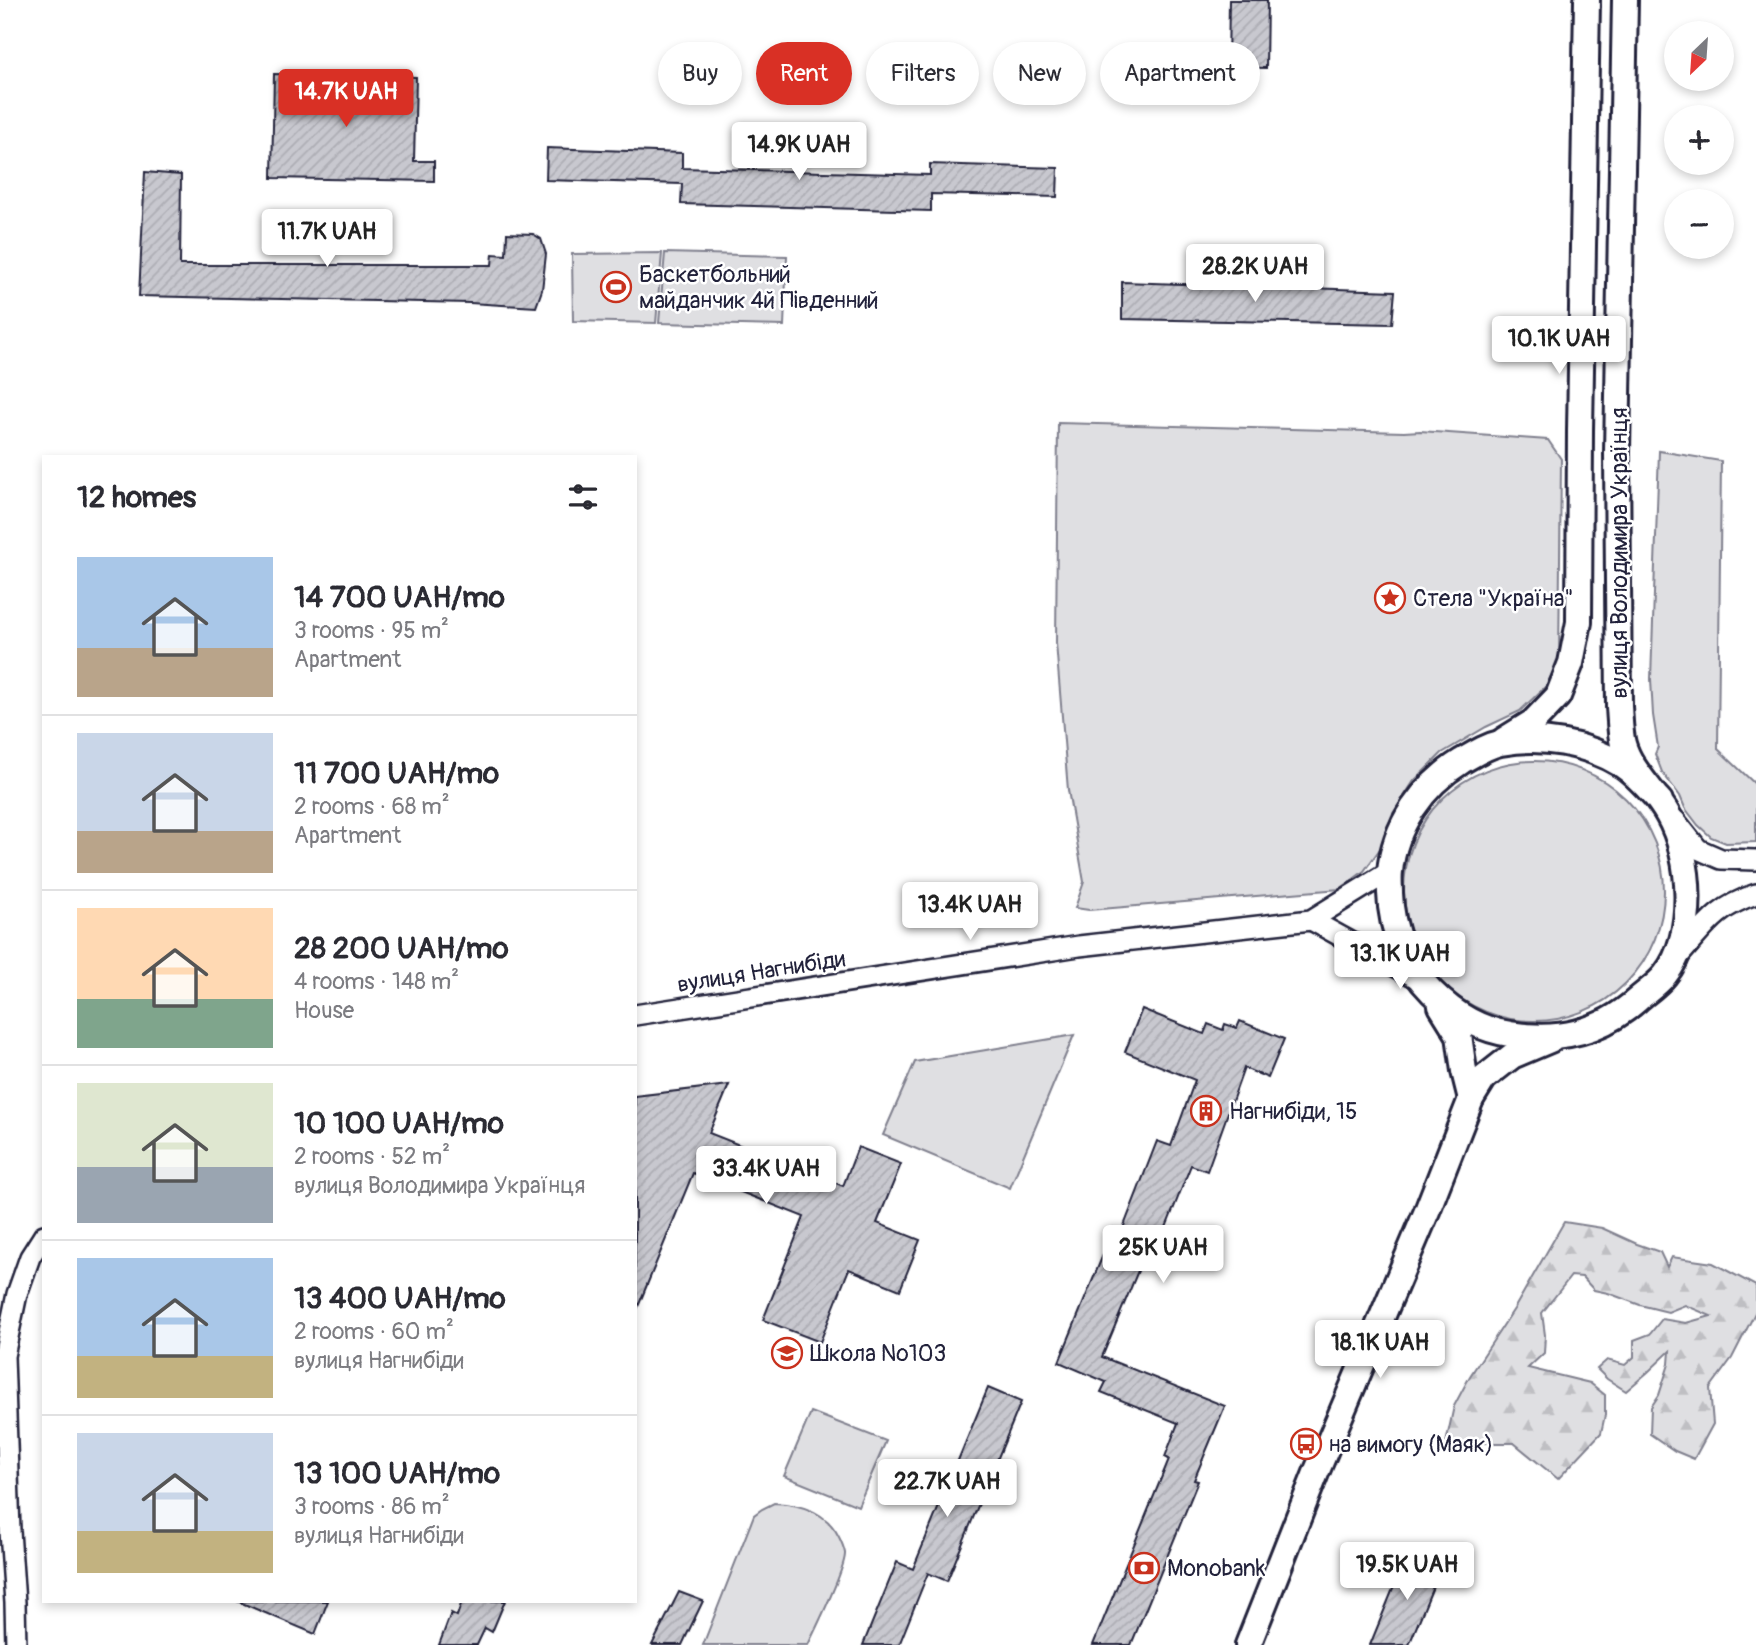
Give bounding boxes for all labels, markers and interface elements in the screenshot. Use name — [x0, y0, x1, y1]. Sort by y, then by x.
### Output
north arrow — [1664, 21, 1734, 91]
map controls — [1664, 21, 1734, 259]
chip: Buy — [658, 42, 742, 105]
chip: Rent — [756, 42, 852, 105]
chip: Filters — [866, 42, 979, 105]
chip: New — [993, 42, 1086, 105]
chip: Apartment — [1100, 42, 1260, 105]
pin: 14.7K UAH — [266, 69, 426, 129]
text: 14.7K UAH — [294, 77, 398, 106]
button: + — [1664, 105, 1734, 175]
pin: 14.9K UAH — [719, 122, 879, 182]
text: 14.9K UAH — [748, 130, 850, 159]
button: − — [1664, 189, 1734, 259]
pin: 11.7K UAH — [247, 210, 407, 269]
text: 11.7K UAH — [278, 217, 376, 246]
pin: 28.2K UAH — [1175, 244, 1335, 304]
text: 28.2K UAH — [1202, 252, 1308, 281]
place label: Баскетбольний майданчик 4й Південний — [639, 260, 879, 315]
sports icon: Баскетбольний майданчик 4й Південний — [599, 270, 633, 304]
pin: 10.1K UAH — [1479, 316, 1639, 376]
text: 10.1K UAH — [1508, 324, 1610, 353]
street label: вулиця Володимира Українця — [1605, 407, 1634, 699]
icon: filters — [564, 478, 602, 516]
text: 12 homes — [77, 479, 196, 516]
text: 14 700 UAH/mo — [294, 579, 505, 616]
place icon: Стела "Україна" — [1373, 581, 1407, 615]
place label: Стела "Україна" — [1413, 584, 1574, 613]
icon: home — [133, 585, 217, 669]
text: 3 rooms · 95 m² — [294, 616, 449, 645]
text: Apartment — [294, 645, 401, 674]
text: 11 700 UAH/mo — [294, 755, 499, 792]
icon: home — [133, 761, 217, 845]
text: 2 rooms · 68 m² — [294, 792, 450, 821]
text: Apartment — [294, 821, 401, 850]
pin: 13.4K UAH — [890, 883, 1050, 942]
text: 13.4K UAH — [918, 890, 1022, 919]
text: 28 200 UAH/mo — [294, 930, 509, 967]
pin: 13.1K UAH — [1320, 932, 1480, 991]
icon: home — [133, 936, 217, 1020]
text: 13.1K UAH — [1350, 939, 1450, 968]
street label: вулиця Нагнибіди — [675, 944, 847, 999]
text: 4 rooms · 148 m² — [294, 967, 459, 996]
text: House — [294, 996, 354, 1025]
building icon: Нагнибіди, 15 — [1189, 1094, 1223, 1128]
place label: Нагнибіди, 15 — [1229, 1097, 1357, 1126]
text: 10 100 UAH/mo — [294, 1105, 504, 1142]
icon: home — [133, 1111, 217, 1195]
text: 2 rooms · 52 m² — [294, 1142, 450, 1171]
pin: 33.4K UAH — [686, 1146, 846, 1206]
text: 33.4K UAH — [712, 1154, 820, 1183]
text: вулиця Володимира Українця — [294, 1171, 585, 1200]
pin: 25K UAH — [1098, 1226, 1228, 1285]
text: 25K UAH — [1119, 1233, 1207, 1262]
text: 13 400 UAH/mo — [294, 1280, 506, 1317]
icon: home — [133, 1286, 217, 1370]
text: 2 rooms · 60 m² — [294, 1317, 454, 1346]
pin: 18.1K UAH — [1300, 1320, 1460, 1380]
text: 18.1K UAH — [1331, 1328, 1429, 1357]
school or university icon: Школа №103 — [770, 1336, 804, 1370]
place label: Школа №103 — [810, 1339, 946, 1368]
text: вулиця Нагнибіди — [294, 1346, 464, 1375]
bus stop icon: на вимогу (Маяк) — [1289, 1427, 1323, 1461]
place label: на вимогу (Маяк) — [1329, 1430, 1493, 1459]
text: 13 100 UAH/mo — [294, 1455, 500, 1492]
pin: 22.7K UAH — [867, 1460, 1027, 1519]
icon: home — [133, 1461, 217, 1545]
text: 22.7K UAH — [894, 1467, 1000, 1496]
text: 3 rooms · 86 m² — [294, 1492, 450, 1521]
text: вулиця Нагнибіди — [294, 1521, 464, 1550]
pin: 19.5K UAH — [1327, 1542, 1487, 1602]
text: 19.5K UAH — [1356, 1550, 1458, 1579]
bank icon: Monobank — [1127, 1551, 1161, 1585]
place label: Monobank — [1167, 1554, 1266, 1583]

